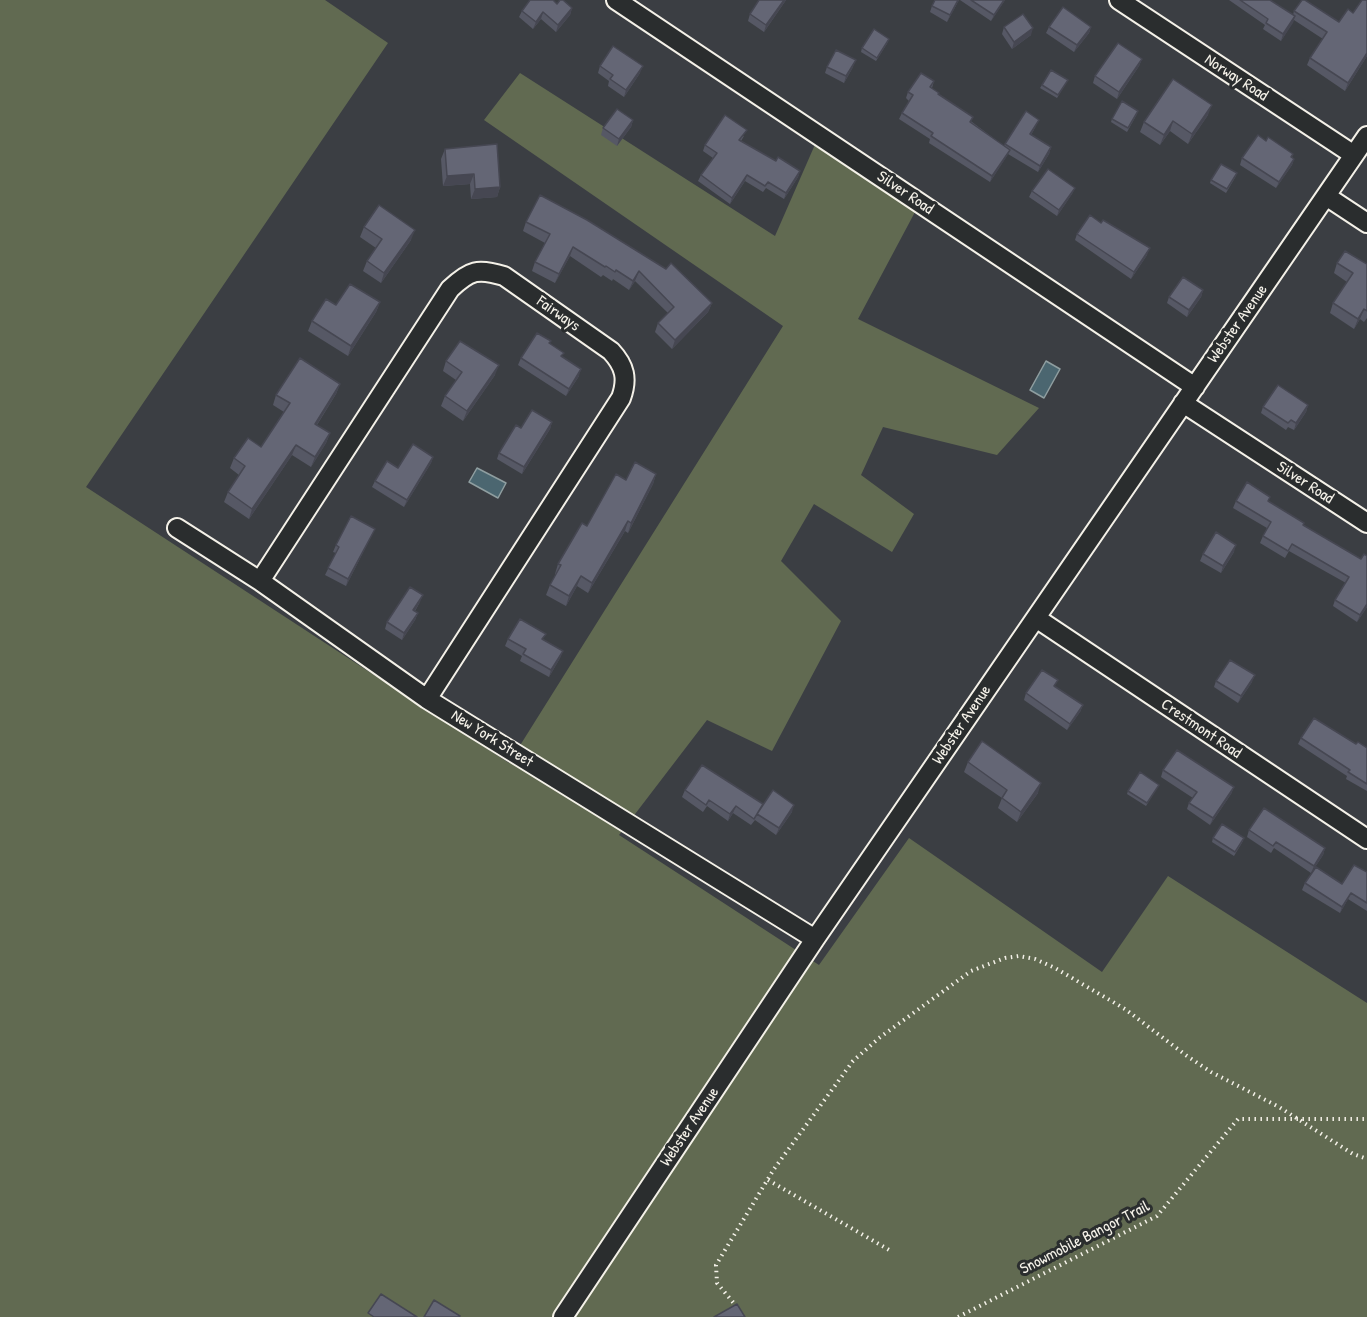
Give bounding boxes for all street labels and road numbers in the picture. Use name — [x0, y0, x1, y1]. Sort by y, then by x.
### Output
street label: Norway Road — [1201, 50, 1271, 106]
street label: Silver Road — [873, 167, 937, 219]
street label: Webster Avenue — [1204, 281, 1272, 367]
street label: Fairways — [533, 292, 583, 336]
street label: Silver Road — [1273, 458, 1337, 508]
street label: Webster Avenue — [929, 682, 995, 768]
street label: Crestmont Road — [1157, 695, 1245, 763]
street label: New York Street — [447, 706, 537, 772]
street label: Webster Avenue — [657, 1084, 723, 1170]
street label: Snowmobile Bangor Trail — [1017, 1197, 1153, 1279]

